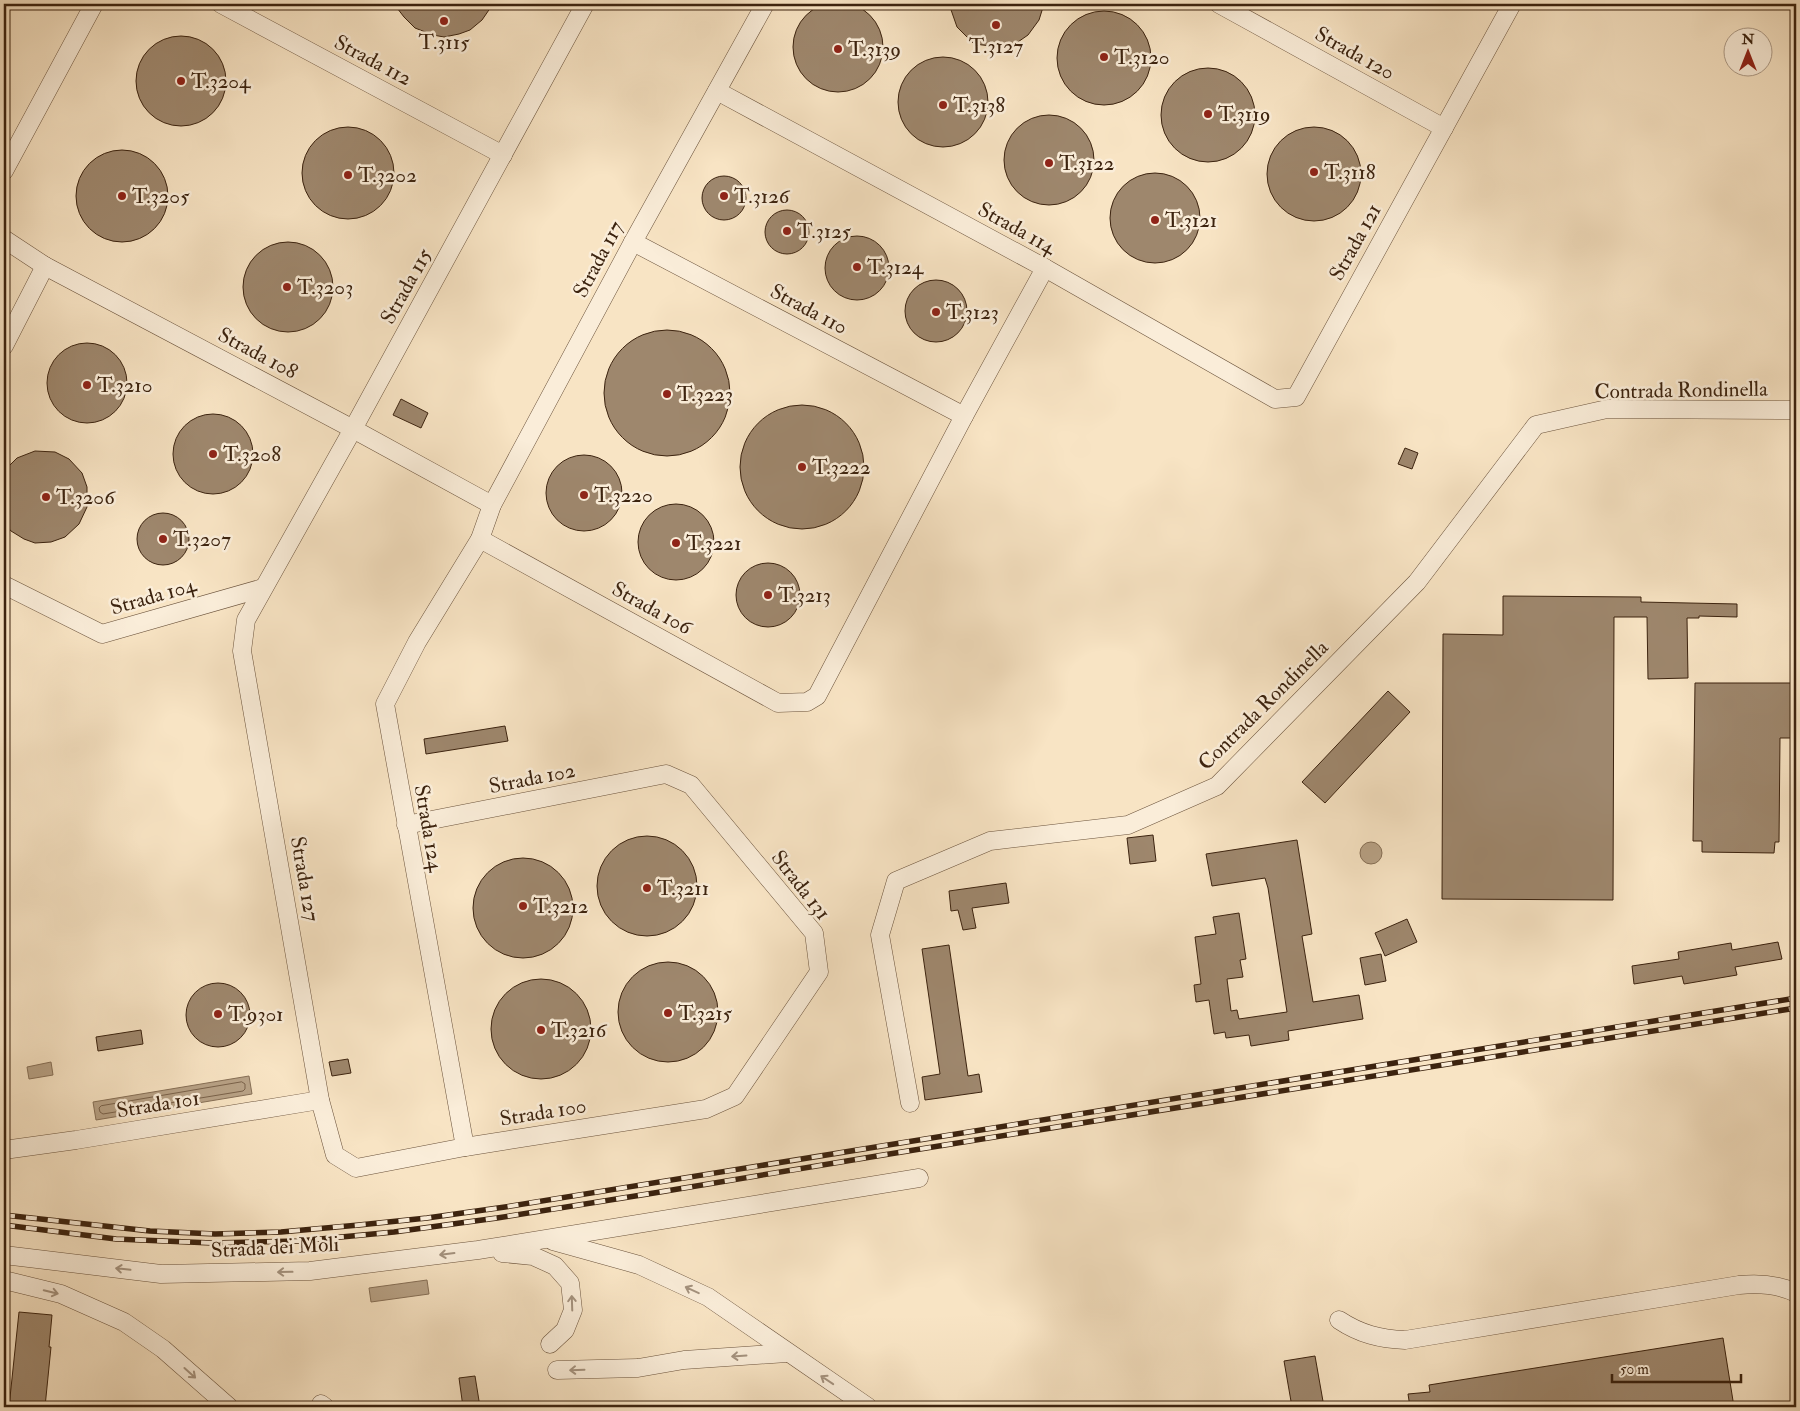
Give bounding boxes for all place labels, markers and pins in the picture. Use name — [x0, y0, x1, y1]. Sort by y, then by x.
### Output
marker: T.3115 — [438, 15, 450, 27]
marker: T.3127 — [990, 19, 1002, 31]
place label: T.3115 — [419, 29, 470, 56]
place label: T.3127 — [969, 33, 1024, 60]
place label: T.3139 — [848, 36, 901, 63]
marker: T.3139 — [832, 43, 844, 55]
place label: T.3120 — [1114, 44, 1170, 71]
marker: T.3120 — [1098, 51, 1110, 63]
place label: T.3204 — [191, 68, 252, 95]
marker: T.3204 — [175, 75, 187, 87]
place label: T.3138 — [953, 92, 1005, 119]
marker: T.3138 — [937, 99, 949, 111]
place label: T.3119 — [1218, 101, 1270, 128]
marker: T.3119 — [1202, 108, 1214, 120]
place label: T.3122 — [1059, 150, 1115, 177]
marker: T.3122 — [1043, 157, 1055, 169]
place label: T.3118 — [1324, 159, 1376, 186]
place label: T.3202 — [358, 162, 417, 189]
marker: T.3118 — [1308, 166, 1320, 178]
marker: T.3202 — [342, 169, 354, 181]
place label: T.3205 — [132, 183, 190, 210]
place label: T.3126 — [734, 183, 791, 210]
marker: T.3205 — [116, 190, 128, 202]
marker: T.3126 — [718, 190, 730, 202]
place label: T.3121 — [1165, 207, 1217, 234]
marker: T.3121 — [1149, 214, 1161, 226]
place label: T.3125 — [797, 218, 852, 245]
marker: T.3125 — [781, 225, 793, 237]
place label: T.3124 — [867, 254, 925, 281]
marker: T.3124 — [851, 261, 863, 273]
place label: T.3203 — [297, 274, 353, 301]
marker: T.3203 — [281, 281, 293, 293]
place label: T.3123 — [946, 299, 999, 326]
marker: T.3123 — [930, 306, 942, 318]
place label: T.3210 — [97, 372, 153, 399]
marker: T.3210 — [81, 379, 93, 391]
place label: T.3223 — [677, 381, 733, 408]
marker: T.3223 — [661, 388, 673, 400]
place label: T.3208 — [223, 441, 281, 468]
marker: T.3208 — [207, 448, 219, 460]
place label: T.3222 — [812, 454, 871, 481]
marker: T.3222 — [796, 461, 808, 473]
place label: T.3220 — [594, 482, 653, 509]
place label: T.3206 — [56, 484, 116, 511]
marker: T.3220 — [578, 489, 590, 501]
marker: T.3206 — [40, 491, 52, 503]
place label: T.3207 — [173, 526, 231, 553]
place label: T.3221 — [686, 530, 742, 557]
marker: T.3207 — [157, 533, 169, 545]
marker: T.3221 — [670, 537, 682, 549]
place label: T.3213 — [778, 582, 831, 609]
marker: T.3213 — [762, 589, 774, 601]
place label: T.3211 — [657, 875, 709, 902]
marker: T.3211 — [641, 882, 653, 894]
place label: T.3212 — [533, 893, 589, 920]
marker: T.3212 — [517, 900, 529, 912]
place label: T.3215 — [678, 1000, 733, 1027]
place label: T.9301 — [228, 1001, 284, 1028]
marker: T.3215 — [662, 1007, 674, 1019]
marker: T.9301 — [212, 1008, 224, 1020]
place label: T.3216 — [551, 1017, 608, 1044]
marker: T.3216 — [535, 1024, 547, 1036]

